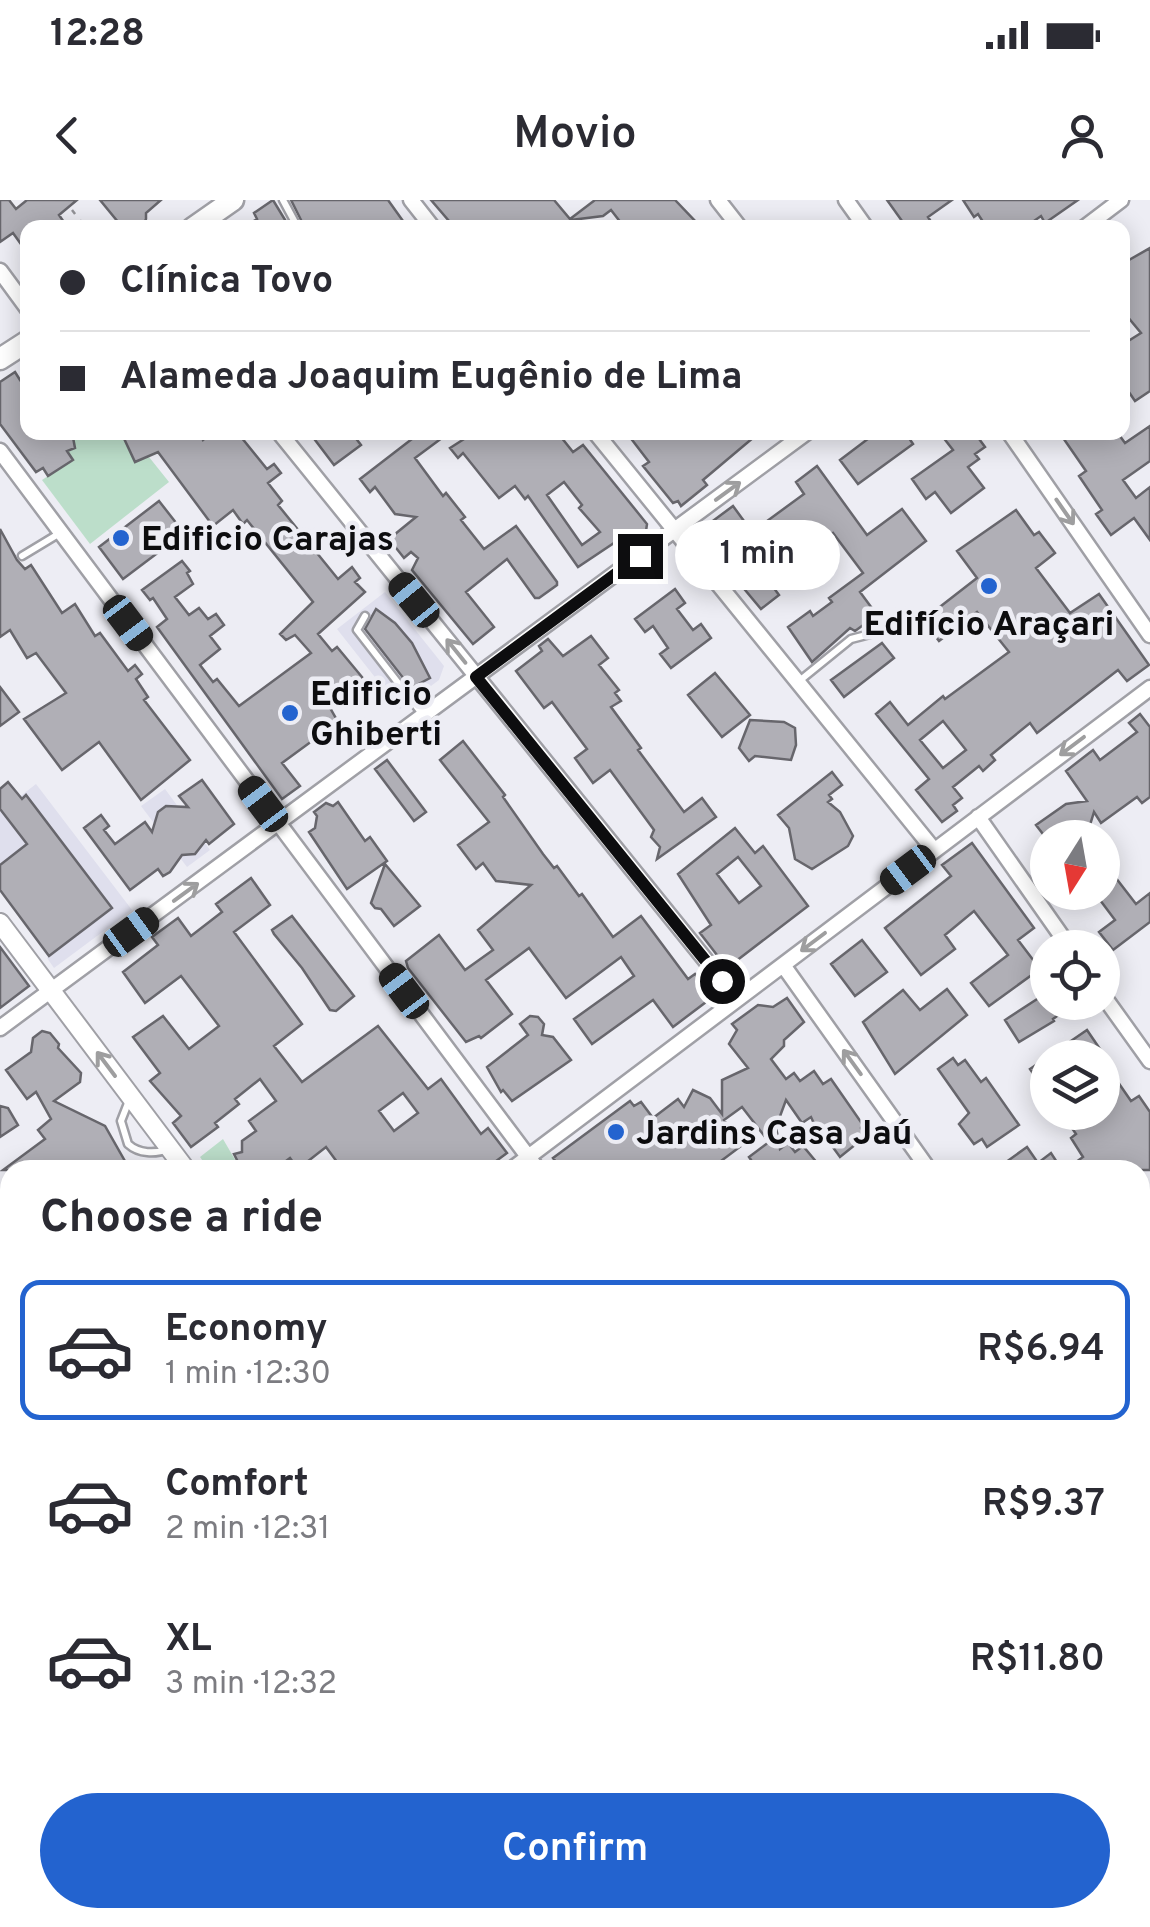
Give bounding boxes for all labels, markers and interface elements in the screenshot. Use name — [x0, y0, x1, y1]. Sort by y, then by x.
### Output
text: 12:28 — [50, 11, 145, 60]
text: Movio — [513, 107, 637, 164]
icon: back — [40, 108, 95, 163]
icon: person — [1055, 108, 1110, 163]
text: Clínica Tovo — [120, 258, 333, 307]
text: Alameda Joaquim Eugênio de Lima — [120, 354, 742, 403]
one-way arrow — [714, 480, 741, 501]
one-way arrow — [1054, 498, 1075, 526]
place label: Edificio Carajas — [141, 519, 394, 563]
callout: 1 min — [675, 521, 840, 591]
marker: Edificio Carajas — [110, 527, 132, 549]
route end — [618, 534, 663, 579]
text: 1 min — [720, 535, 795, 575]
car — [383, 567, 445, 633]
marker: Edifício Araçari — [978, 575, 1000, 597]
car — [98, 590, 158, 656]
place label: Edifício Araçari — [863, 604, 1115, 648]
one-way arrow — [445, 639, 467, 665]
place label: Edificio Ghiberti — [310, 674, 442, 758]
marker: Edificio Ghiberti — [279, 702, 301, 724]
one-way arrow — [1059, 736, 1086, 757]
car — [233, 771, 293, 837]
north arrow — [1030, 820, 1120, 910]
map controls — [1030, 820, 1120, 1130]
car — [875, 840, 941, 900]
one-way arrow — [171, 882, 199, 903]
car — [98, 902, 164, 962]
button: locate — [1030, 930, 1120, 1020]
one-way arrow — [800, 932, 827, 953]
car — [374, 958, 434, 1024]
route start — [700, 959, 745, 1004]
button: layers — [1030, 1040, 1120, 1130]
one-way arrow — [842, 1049, 863, 1076]
one-way arrow — [95, 1051, 116, 1078]
place label: Jardins Casa Jaú — [636, 1113, 912, 1157]
marker: Jardins Casa Jaú — [605, 1121, 627, 1143]
text: Choose a ride — [40, 1191, 323, 1248]
icon: car — [45, 1305, 135, 1395]
text: Economy — [165, 1306, 327, 1355]
text: R$6.94 — [977, 1326, 1105, 1375]
text: 1 min · 12:30 — [165, 1355, 331, 1395]
icon: car — [45, 1460, 135, 1550]
text: Comfort — [165, 1461, 309, 1510]
text: R$9.37 — [982, 1481, 1105, 1530]
text: 2 min · 12:31 — [165, 1510, 330, 1550]
icon: car — [45, 1615, 135, 1705]
text: XL — [165, 1616, 212, 1665]
text: R$11.80 — [970, 1636, 1105, 1685]
text: 3 min · 12:32 — [165, 1665, 337, 1705]
button: Confirm — [40, 1793, 1110, 1908]

